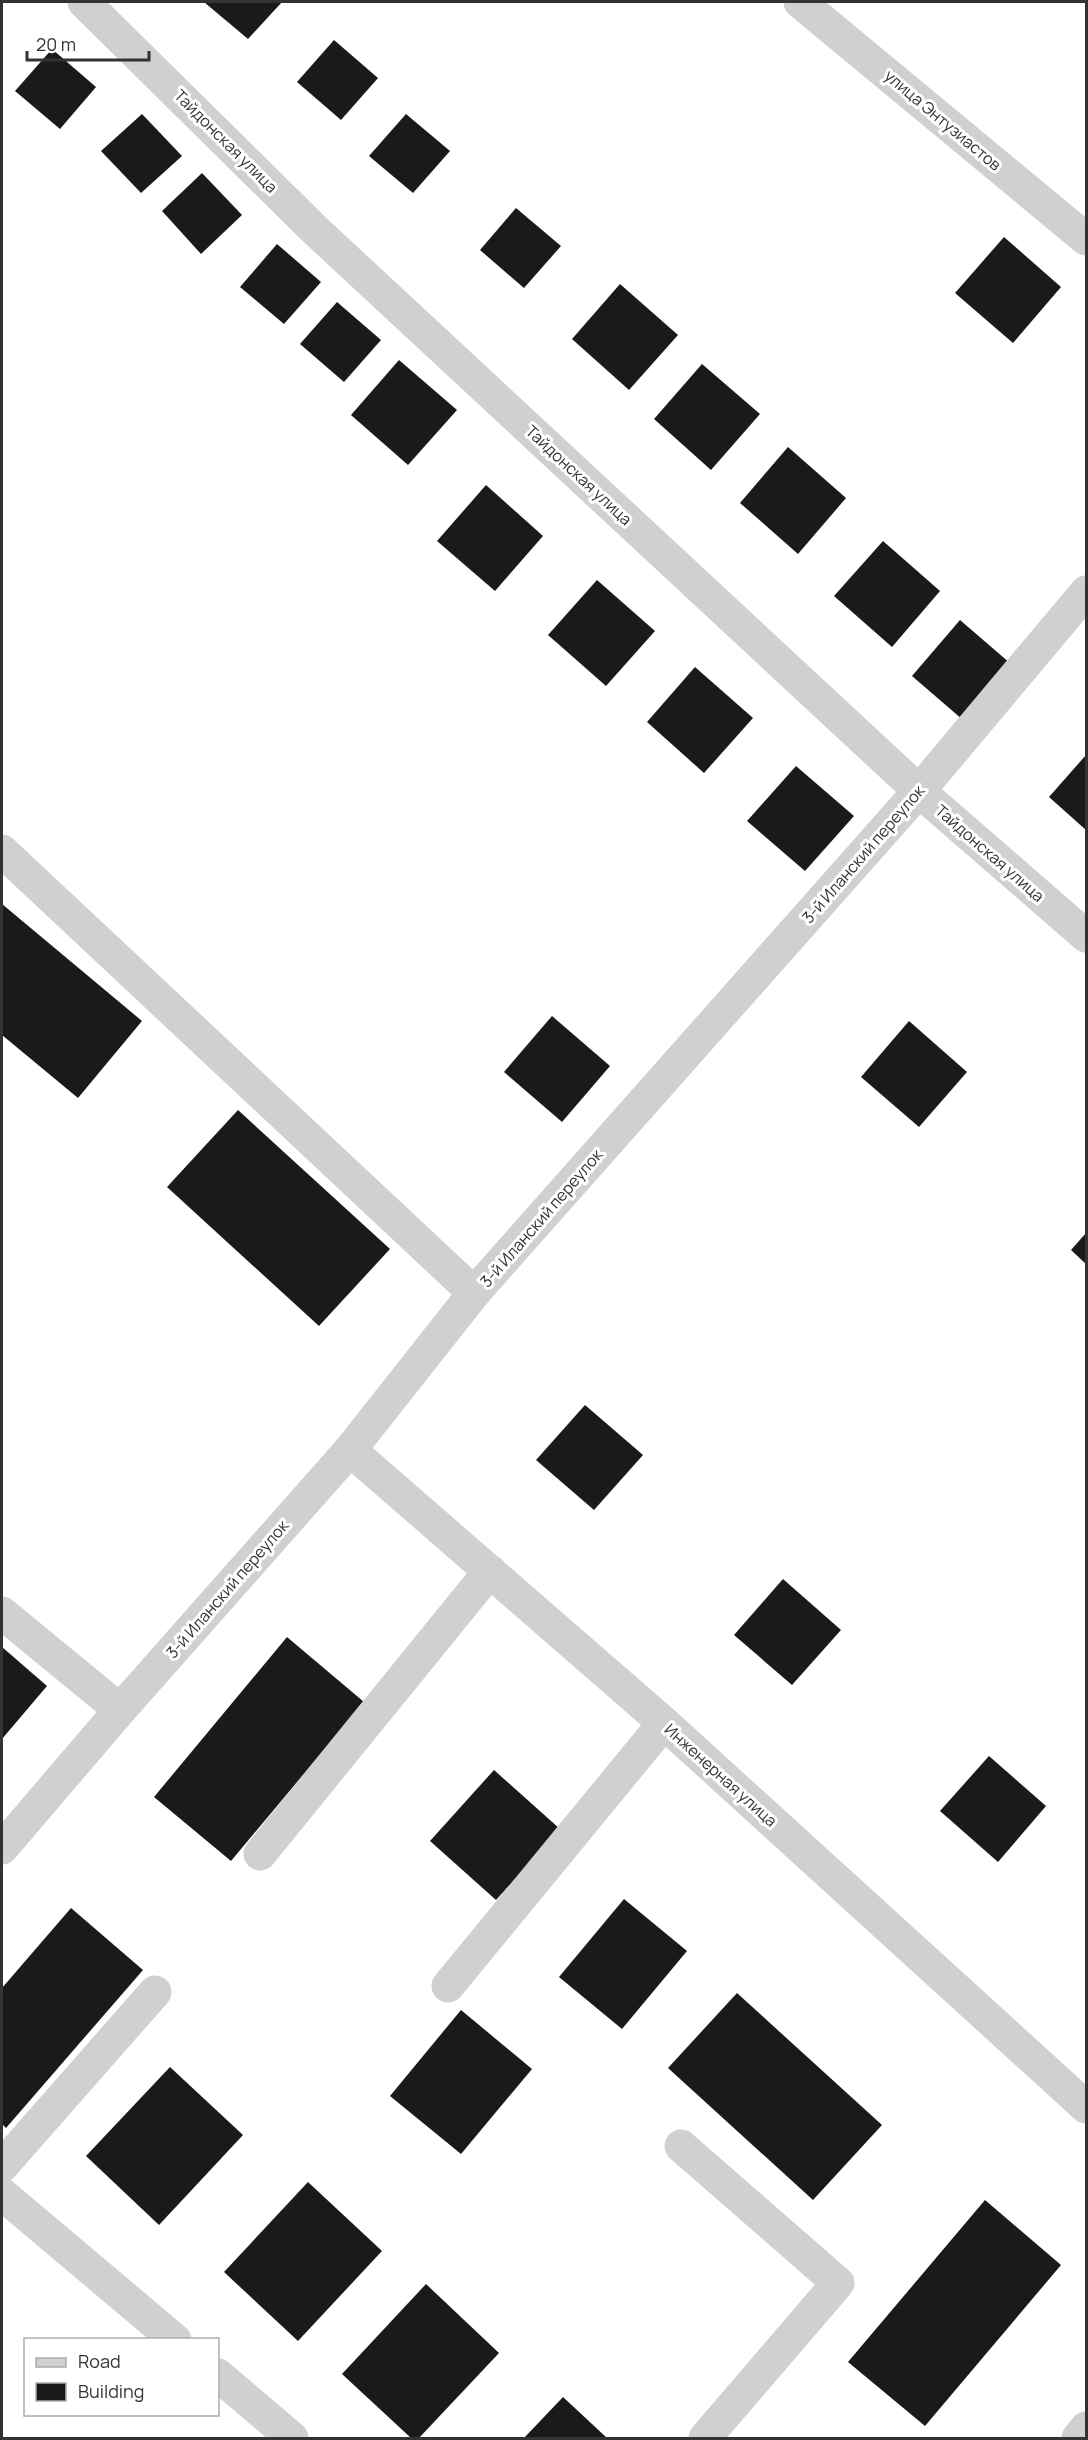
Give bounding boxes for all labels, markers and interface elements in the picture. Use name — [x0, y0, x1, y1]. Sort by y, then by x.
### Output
scale bar — [27, 24, 148, 62]
text: 20 m — [36, 32, 76, 56]
street label: улица Энтузиастов — [880, 65, 1006, 176]
street label: Тайдонская улица — [169, 84, 283, 198]
street label: Тайдонская улица — [521, 420, 637, 530]
street label: 3-й Иланский переулок — [797, 779, 930, 928]
street label: Тайдонская улица — [931, 799, 1049, 907]
street label: 3-й Иланский переулок — [475, 1143, 608, 1292]
street label: 3-й Иланский переулок — [161, 1514, 294, 1663]
street label: Инженерная улица — [660, 1718, 782, 1832]
legend — [24, 2338, 219, 2416]
text: Road — [78, 2349, 121, 2373]
text: Building — [78, 2379, 144, 2403]

